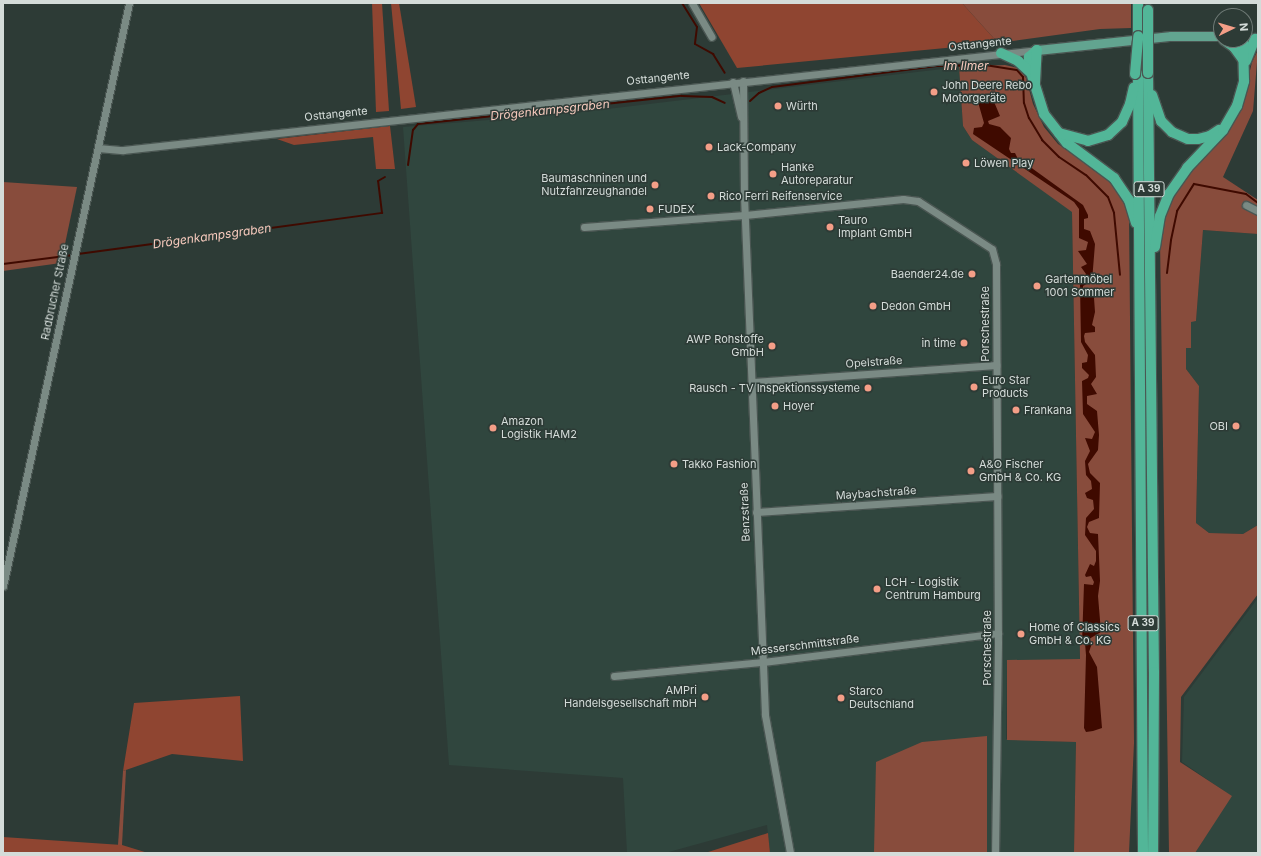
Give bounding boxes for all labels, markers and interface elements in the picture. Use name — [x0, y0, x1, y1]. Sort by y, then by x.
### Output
north arrow — [1213, 8, 1253, 48]
text: N — [1237, 22, 1251, 32]
street label: Osttangente — [948, 34, 1012, 54]
water label: Im Ilmer — [943, 59, 989, 73]
street label: Osttangente — [626, 68, 690, 88]
place label: John Deere Rebo Motorgeräte — [942, 79, 1032, 105]
marker: John Deere Rebo Motorgeräte — [929, 87, 939, 97]
water label: Drögenkampsgraben — [490, 97, 610, 123]
place label: Würth — [786, 99, 818, 113]
marker: Würth — [773, 101, 783, 111]
street label: Osttangente — [304, 104, 368, 124]
place label: Lack-Company — [717, 140, 796, 154]
marker: Lack-Company — [704, 142, 714, 152]
place label: Löwen Play — [974, 156, 1033, 170]
marker: Löwen Play — [961, 158, 971, 168]
place label: Hanke Autoreparatur — [781, 161, 853, 187]
marker: Hanke Autoreparatur — [768, 169, 778, 179]
place label: Baumaschninen und Nutzfahrzeughandel — [541, 172, 647, 198]
marker: Baumaschninen und Nutzfahrzeughandel — [650, 180, 660, 190]
road number: A 39 — [1133, 181, 1165, 197]
place label: Rico Ferri Reifenservice — [719, 189, 842, 203]
marker: Rico Ferri Reifenservice — [706, 191, 716, 201]
place label: FUDEX — [658, 202, 695, 216]
marker: FUDEX — [645, 204, 655, 214]
place label: Tauro Implant GmbH — [838, 214, 912, 240]
water label: Drögenkampsgraben — [152, 221, 272, 251]
marker: Tauro Implant GmbH — [825, 222, 835, 232]
street label: Radbrucher Straße — [38, 243, 72, 341]
place label: Baender24.de — [891, 267, 964, 281]
marker: Baender24.de — [967, 269, 977, 279]
place label: Gartenmöbel 1001 Sommer — [1045, 273, 1114, 299]
marker: Gartenmöbel 1001 Sommer — [1032, 281, 1042, 291]
street label: Porschestraße — [978, 286, 992, 362]
place label: Dedon GmbH — [881, 299, 951, 313]
marker: Dedon GmbH — [868, 301, 878, 311]
place label: AWP Rohstoffe GmbH — [686, 333, 764, 359]
place label: in time — [921, 336, 956, 350]
marker: in time — [959, 338, 969, 348]
marker: AWP Rohstoffe GmbH — [767, 341, 777, 351]
street label: Opelstraße — [845, 353, 903, 371]
place label: Euro Star Products — [982, 374, 1030, 400]
place label: Rausch - TV Inspektionssysteme — [689, 381, 860, 395]
marker: Euro Star Products — [969, 382, 979, 392]
marker: Rausch - TV Inspektionssysteme — [863, 383, 873, 393]
place label: Hoyer — [783, 399, 814, 413]
marker: Hoyer — [770, 401, 780, 411]
place label: Frankana — [1024, 403, 1072, 417]
marker: Frankana — [1011, 405, 1021, 415]
place label: Amazon Logistik HAM2 — [501, 415, 577, 441]
place label: OBI — [1209, 419, 1228, 433]
marker: OBI — [1231, 421, 1241, 431]
marker: Amazon Logistik HAM2 — [488, 423, 498, 433]
place label: Takko Fashion — [682, 457, 756, 471]
place label: A&O Fischer GmbH & Co. KG — [979, 458, 1061, 484]
marker: Takko Fashion — [669, 459, 679, 469]
marker: A&O Fischer GmbH & Co. KG — [966, 466, 976, 476]
street label: Benzstraße — [737, 482, 753, 542]
street label: Maybachstraße — [835, 484, 917, 502]
place label: LCH - Logistik Centrum Hamburg — [885, 576, 981, 602]
marker: LCH - Logistik Centrum Hamburg — [872, 584, 882, 594]
street label: Porschestraße — [980, 610, 994, 686]
road number: A 39 — [1127, 615, 1159, 631]
place label: Home of Classics GmbH & Co. KG — [1029, 621, 1120, 647]
marker: Home of Classics GmbH & Co. KG — [1016, 629, 1026, 639]
street label: Messerschmittstraße — [750, 632, 860, 658]
place label: AMPri Handelsgesellschaft mbH — [564, 684, 697, 710]
place label: Starco Deutschland — [849, 685, 914, 711]
marker: AMPri Handelsgesellschaft mbH — [700, 692, 710, 702]
marker: Starco Deutschland — [836, 693, 846, 703]

